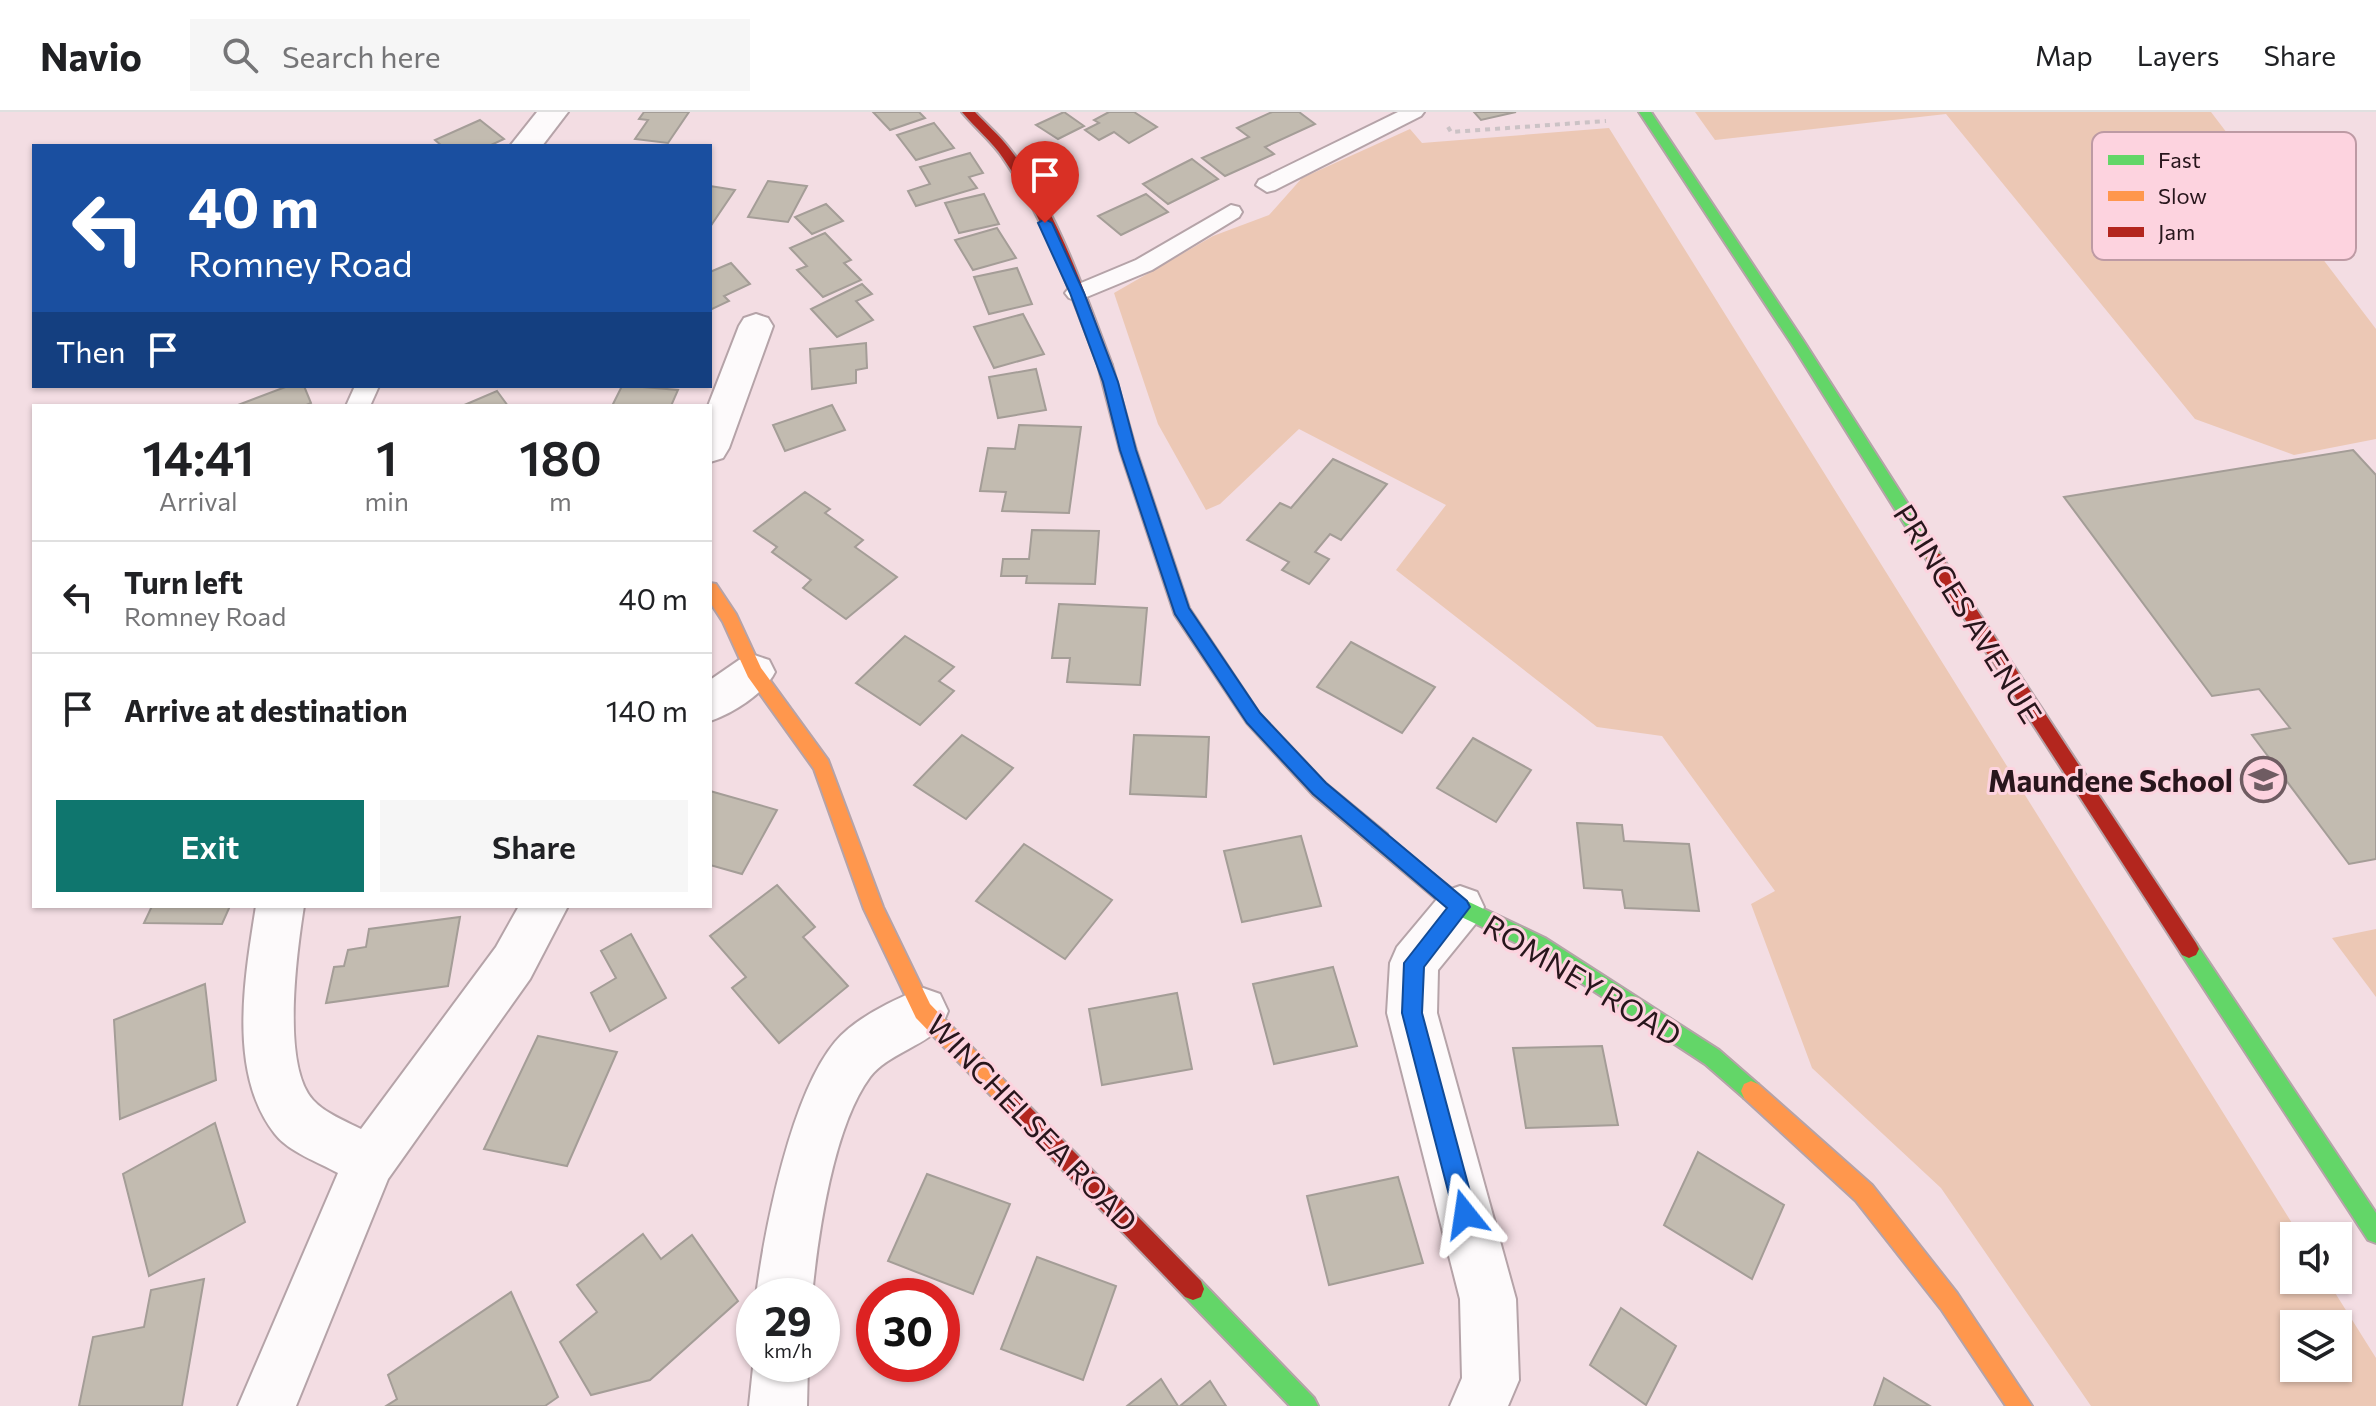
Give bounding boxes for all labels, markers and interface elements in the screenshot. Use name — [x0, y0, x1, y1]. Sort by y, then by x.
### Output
search box — [190, 19, 750, 91]
text: Navio — [40, 32, 142, 79]
icon: search — [218, 33, 262, 77]
text: Search here — [282, 37, 441, 74]
text: Map — [2035, 38, 2093, 72]
text: Layers — [2137, 38, 2219, 72]
text: Share — [2263, 38, 2336, 72]
legend — [2092, 132, 2356, 260]
pin — [1011, 141, 1079, 223]
text: Fast — [2158, 146, 2201, 173]
icon: arrive — [1023, 153, 1067, 197]
text: 40 m — [188, 171, 319, 240]
icon: left — [56, 176, 160, 280]
text: Slow — [2158, 182, 2207, 209]
text: Jam — [2158, 218, 2195, 245]
text: Romney Road — [188, 240, 413, 284]
icon: arrive — [141, 328, 185, 372]
text: Then — [56, 332, 125, 369]
text: 14:41 — [142, 427, 254, 486]
text: 1 — [376, 427, 397, 486]
text: 180 — [519, 427, 602, 486]
text: Arrival — [159, 485, 238, 516]
text: min — [365, 485, 409, 516]
text: m — [549, 485, 572, 516]
street label: PRINCES AVENUE — [1887, 497, 2051, 729]
text: Turn left — [124, 563, 243, 600]
icon: left — [56, 575, 100, 619]
text: 40 m — [619, 579, 688, 616]
text: Romney Road — [124, 600, 286, 631]
icon: arrive — [56, 687, 100, 731]
text: Arrive at destination — [124, 691, 408, 728]
text: 140 m — [606, 691, 688, 728]
school or university icon: Maundene School — [2240, 755, 2288, 803]
place label: Maundene School — [1988, 761, 2233, 798]
button: Exit — [56, 800, 364, 892]
button: Share — [380, 800, 688, 892]
street label: ROMNEY ROAD — [1477, 905, 1689, 1053]
street label: WINCHELSEA ROAD — [920, 1006, 1146, 1238]
position arrow — [1423, 1172, 1507, 1256]
map controls — [2280, 1222, 2352, 1382]
button: sound — [2280, 1222, 2352, 1294]
speed limit sign: 30 — [856, 1278, 960, 1382]
text: 29 — [764, 1295, 812, 1344]
button: layers — [2280, 1310, 2352, 1382]
text: km/h — [764, 1338, 812, 1362]

